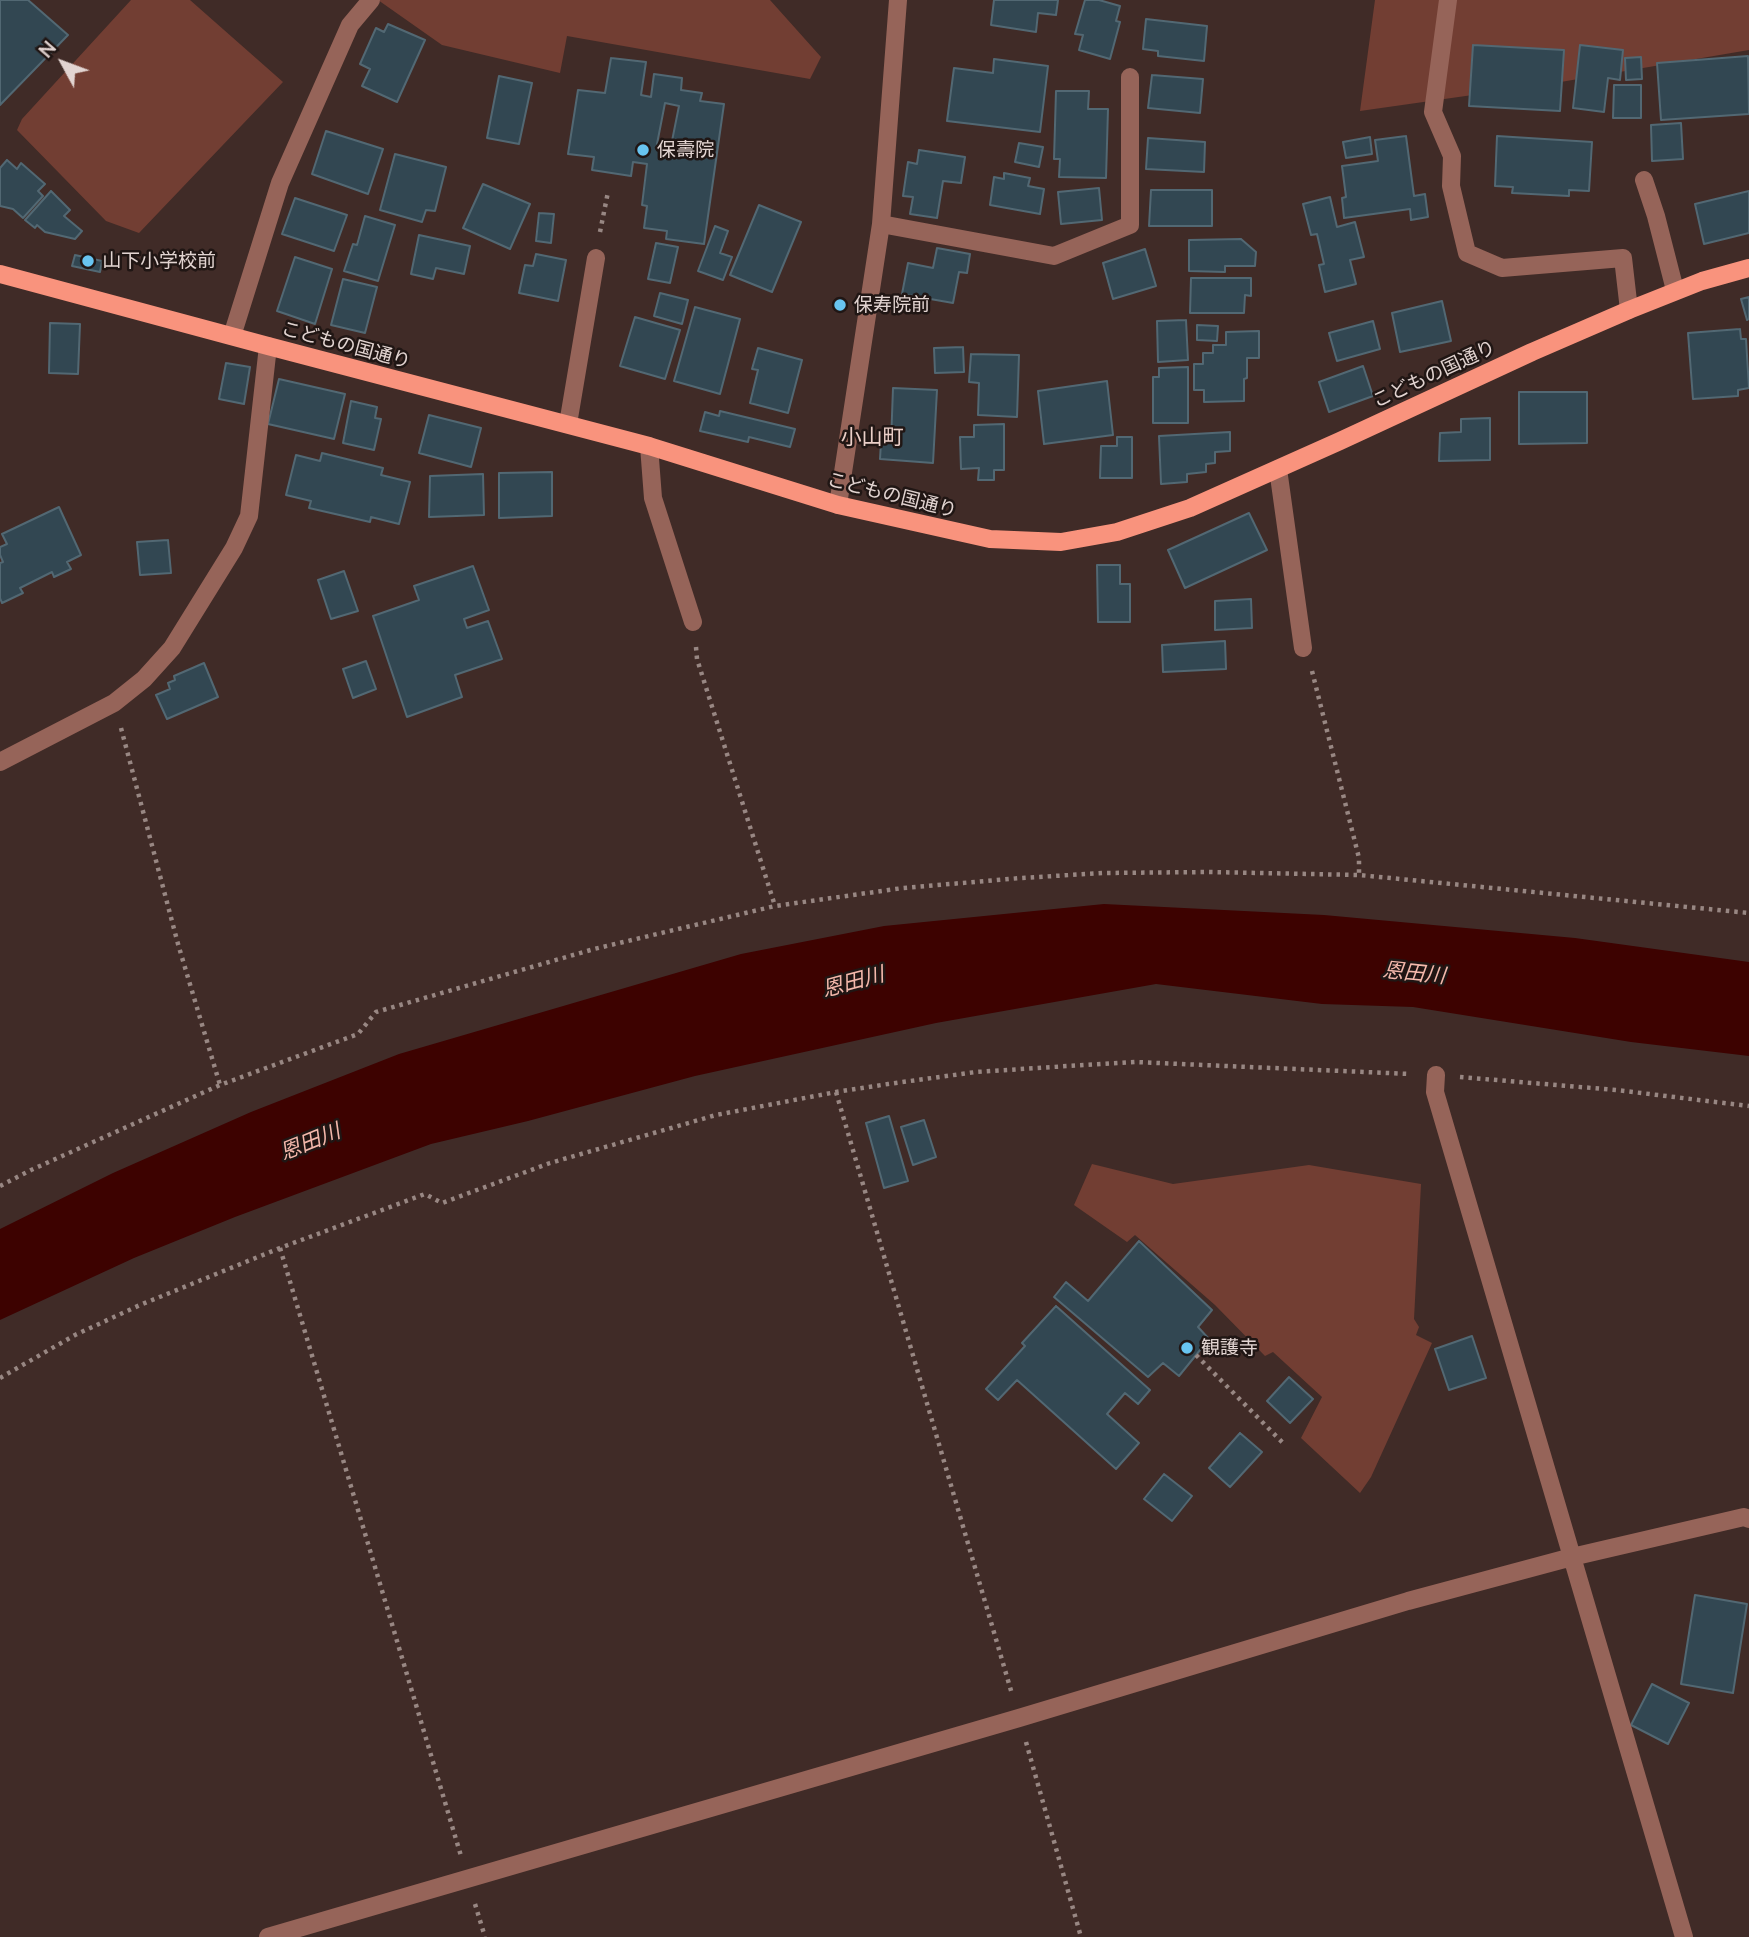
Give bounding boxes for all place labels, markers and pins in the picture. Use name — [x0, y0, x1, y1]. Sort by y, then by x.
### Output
place label: 保壽院 — [657, 139, 714, 161]
marker: 保壽院 — [635, 142, 651, 158]
place label: 山下小学校前 — [102, 250, 216, 272]
marker: 山下小学校前 — [80, 253, 96, 269]
place label: 保寿院前 — [854, 294, 930, 316]
marker: 保寿院前 — [832, 297, 848, 313]
place label: 観護寺 — [1201, 1337, 1258, 1359]
marker: 観護寺 — [1179, 1340, 1195, 1356]

